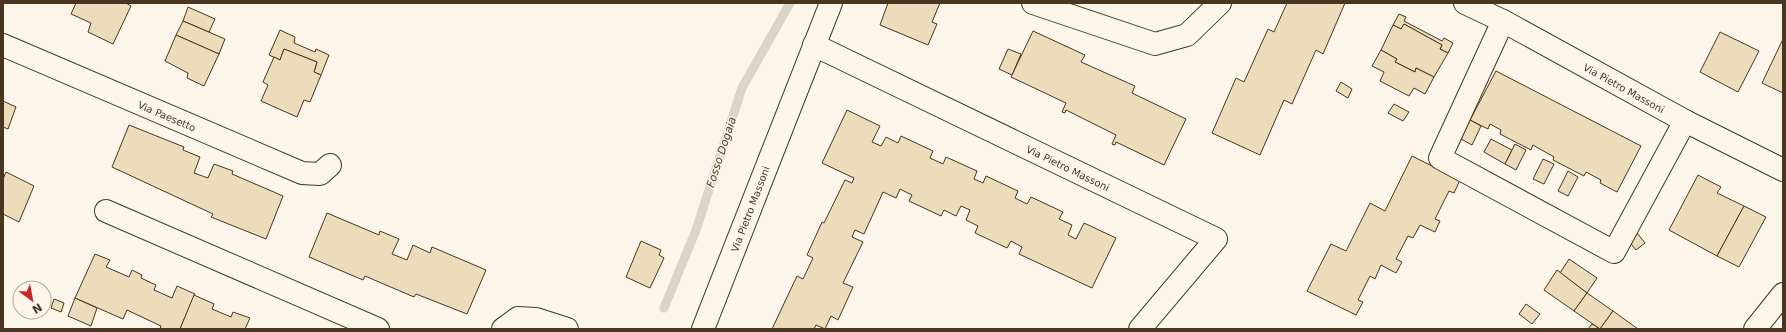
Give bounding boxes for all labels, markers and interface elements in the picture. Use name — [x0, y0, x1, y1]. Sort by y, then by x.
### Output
street label: Via Pietro Massoni — [1581, 62, 1666, 115]
street label: Via Paesetto — [136, 99, 197, 134]
water label: Fosso Dogaia — [704, 115, 739, 189]
street label: Via Pietro Massoni — [1024, 144, 1111, 193]
street label: Via Pietro Massoni — [729, 165, 772, 254]
north arrow — [12, 280, 52, 320]
text: N — [30, 300, 44, 316]

